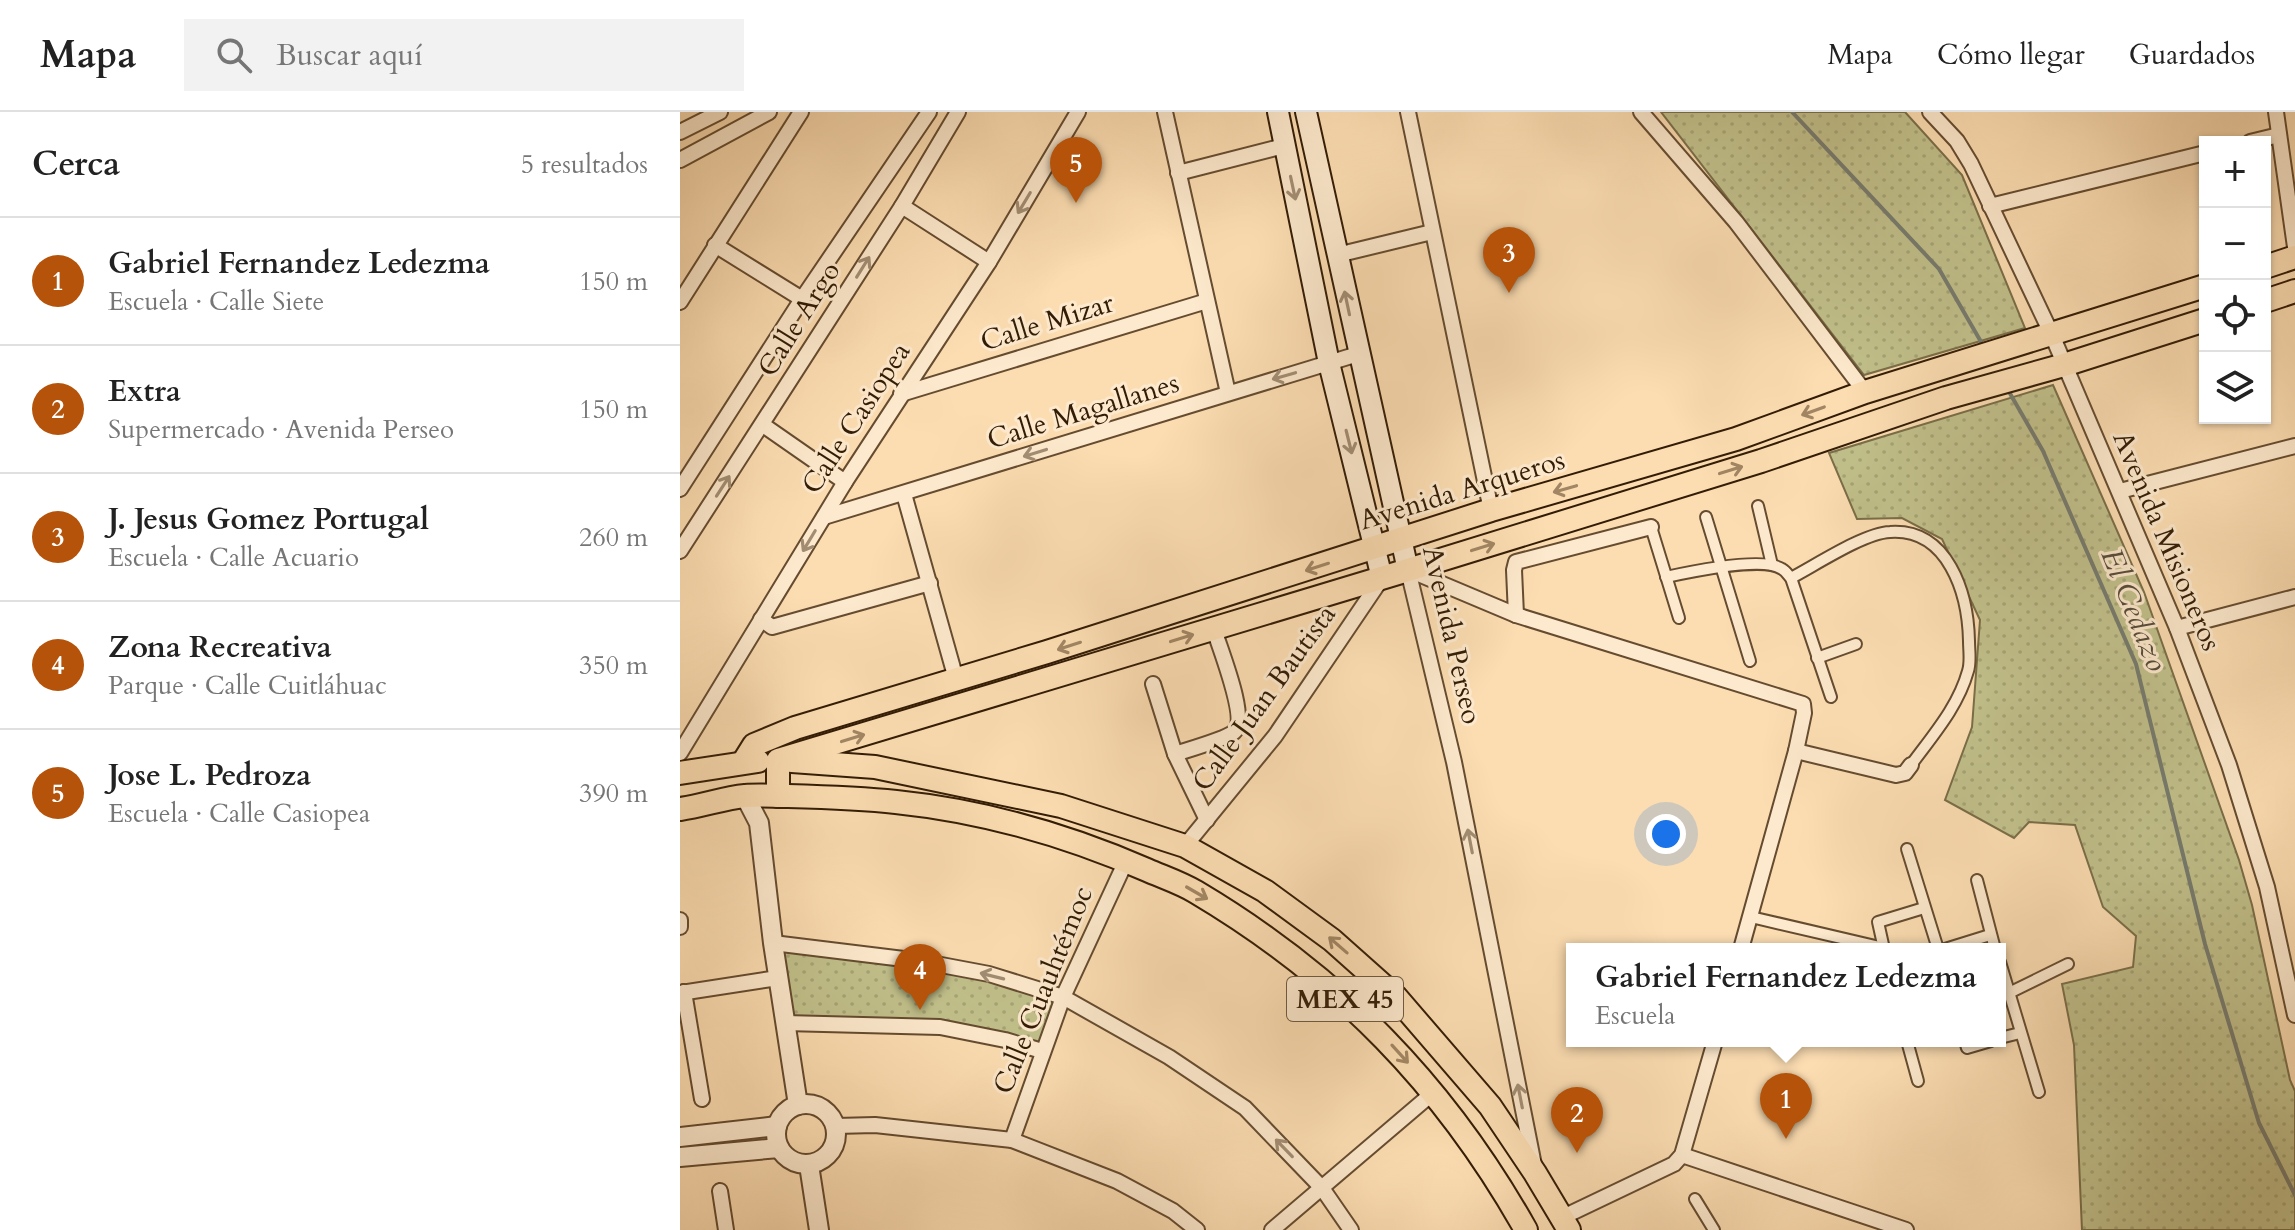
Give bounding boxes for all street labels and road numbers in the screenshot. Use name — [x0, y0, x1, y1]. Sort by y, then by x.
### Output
street label: Calle Argo — [749, 254, 849, 384]
street label: Calle Mizar — [976, 284, 1119, 360]
street label: Calle Casiopea — [793, 335, 919, 501]
street label: Calle Magallanes — [982, 364, 1184, 458]
street label: Avenida Misioneros — [2104, 425, 2230, 657]
street label: Avenida Arqueros — [1355, 441, 1569, 539]
street label: Avenida Perseo — [1413, 542, 1491, 728]
street label: Calle Juan Bautista — [1183, 597, 1345, 799]
street label: Calle Cuauhtémoc — [984, 881, 1102, 1099]
road number: MEX 45 — [1287, 977, 1403, 1021]

